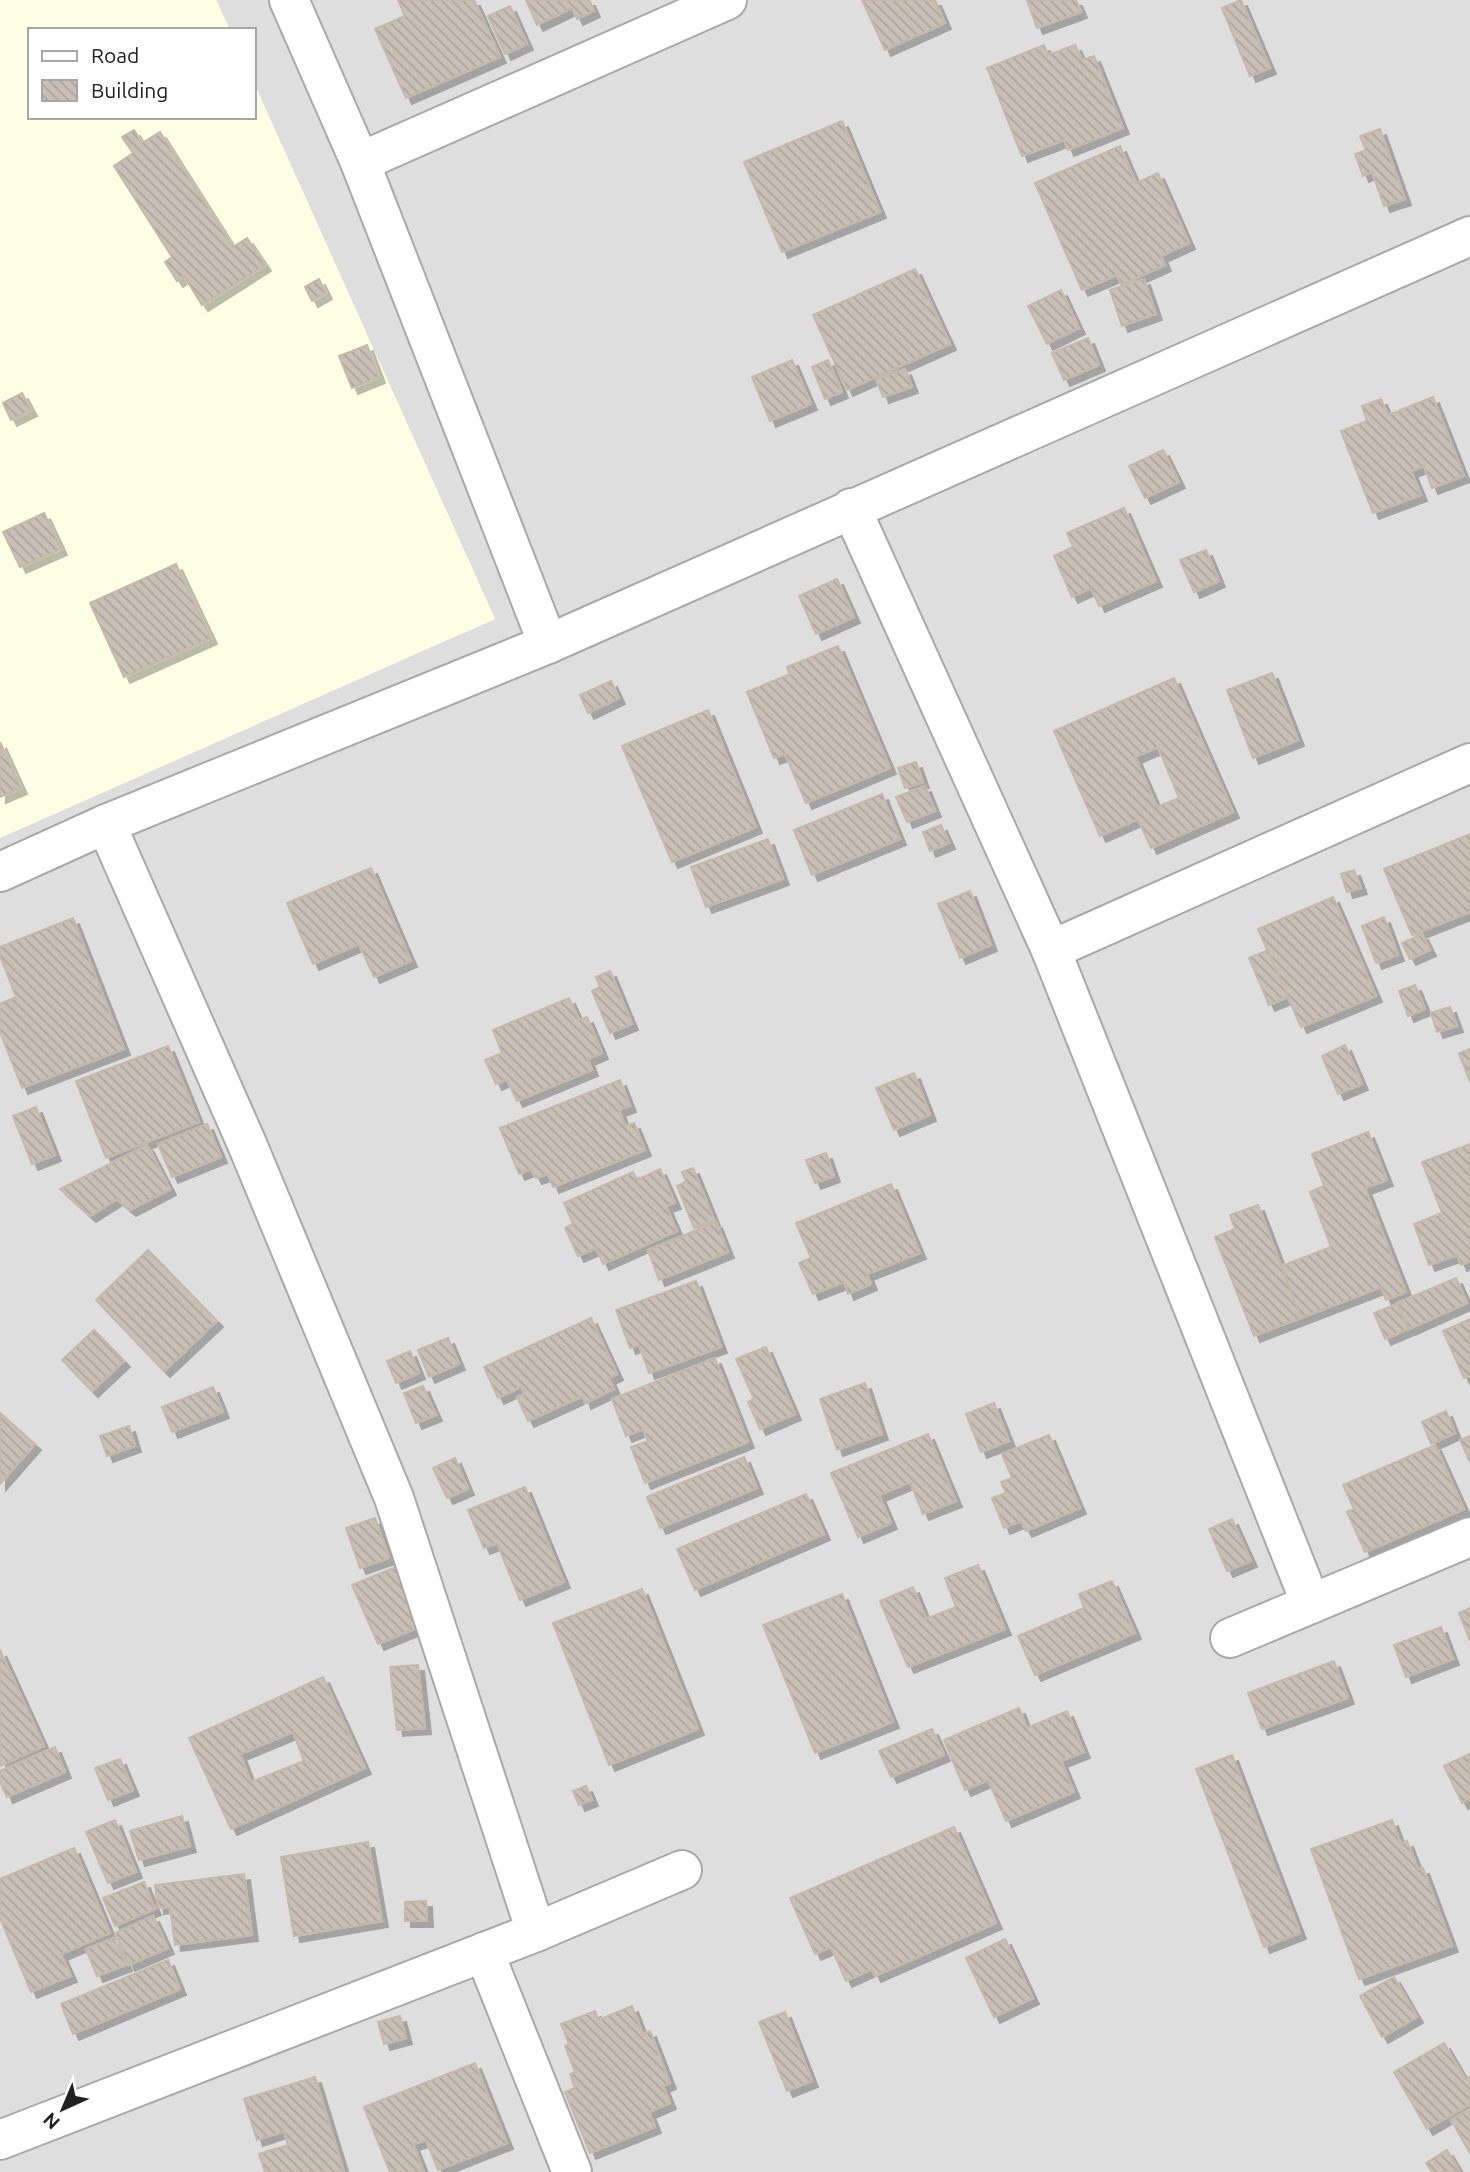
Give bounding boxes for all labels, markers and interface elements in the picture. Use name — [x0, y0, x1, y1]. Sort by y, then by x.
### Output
legend — [28, 28, 256, 119]
text: Road — [91, 43, 139, 67]
text: Building — [91, 78, 168, 102]
north arrow — [28, 2074, 98, 2144]
text: N — [38, 2108, 64, 2134]

